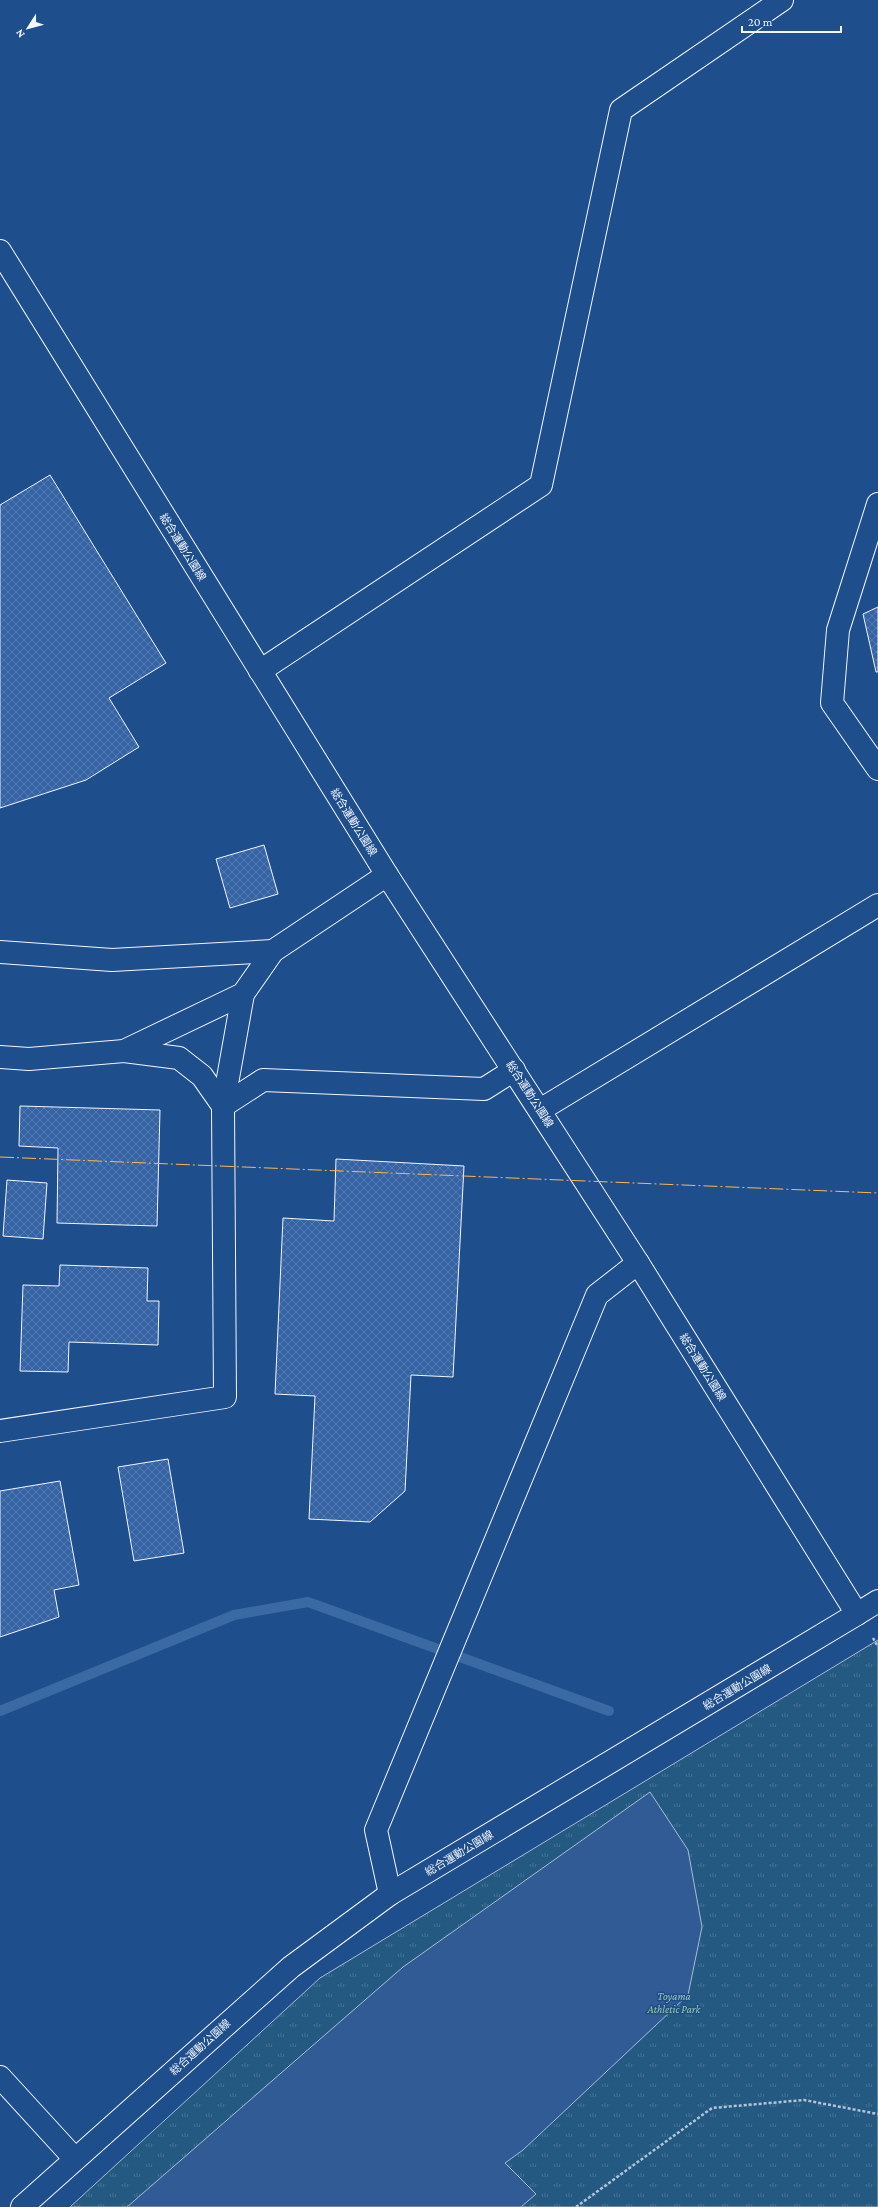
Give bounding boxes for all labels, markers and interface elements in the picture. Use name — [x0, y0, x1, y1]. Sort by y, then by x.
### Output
north arrow — [8, 8, 48, 48]
scale bar — [742, 8, 841, 34]
text: 20 m — [748, 15, 773, 29]
text: N — [13, 27, 27, 40]
street label: 総合運動公園線 — [158, 511, 208, 583]
street label: 総合運動公園線 — [329, 786, 379, 858]
street label: 総合運動公園線 — [504, 1058, 556, 1130]
street label: 総合運動公園線 — [678, 1331, 728, 1403]
street label: 総合運動公園線 — [701, 1662, 773, 1712]
street label: 総合運動公園線 — [423, 1828, 495, 1878]
park label: Toyama Athletic Park — [647, 1990, 702, 2015]
street label: 総合運動公園線 — [167, 2017, 233, 2077]

